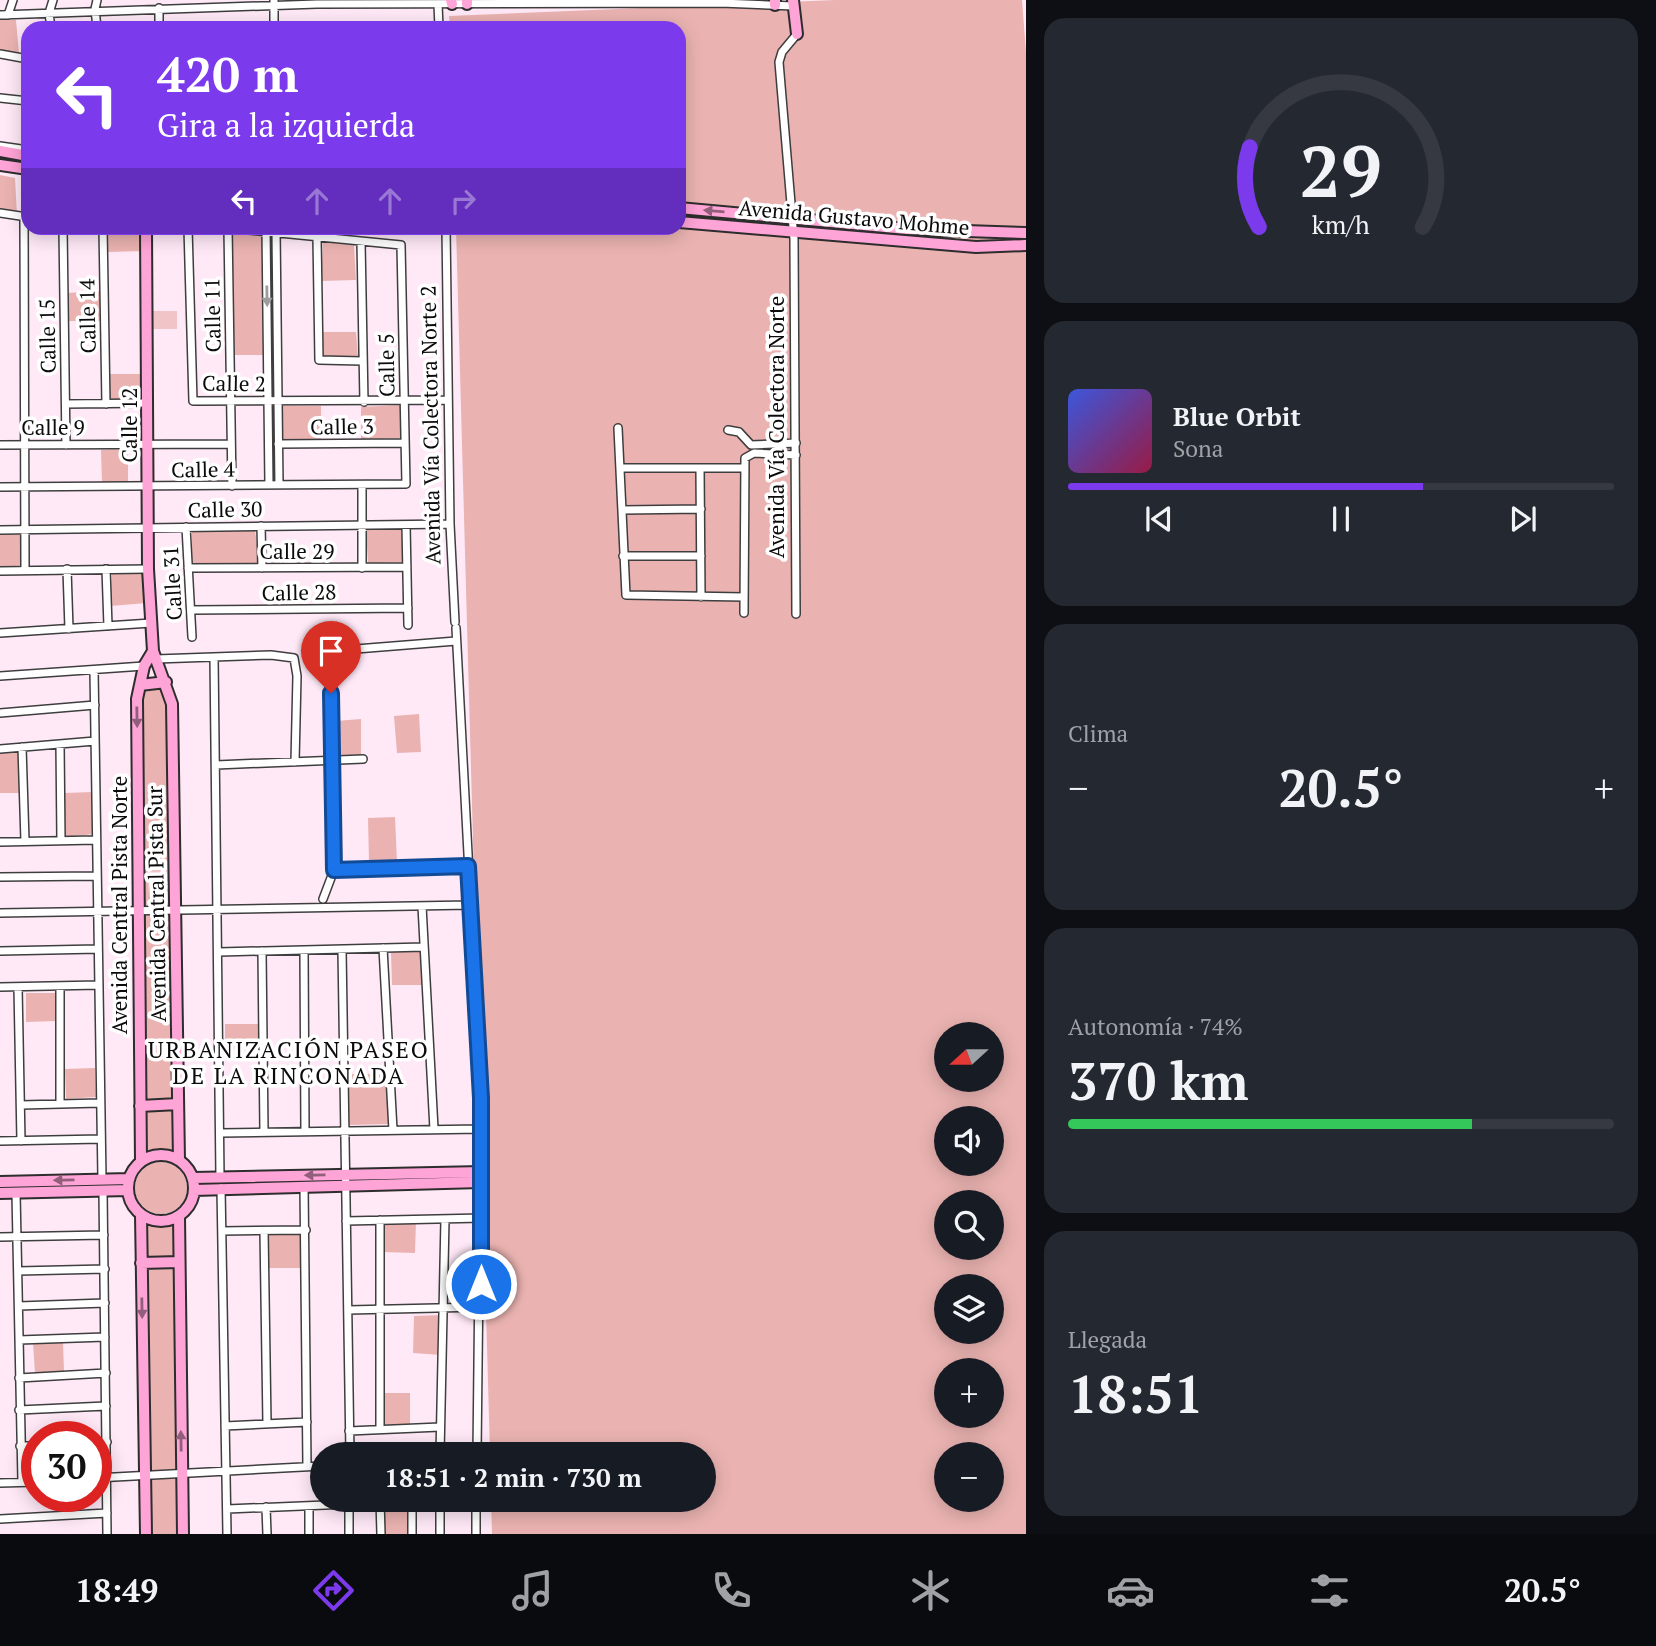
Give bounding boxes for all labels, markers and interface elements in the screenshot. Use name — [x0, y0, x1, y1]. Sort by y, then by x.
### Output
text: 420 m — [157, 41, 299, 106]
icon: left — [42, 49, 133, 140]
text: Gira a la izquierda — [157, 104, 415, 146]
text: 29 — [1300, 121, 1382, 218]
icon: left — [225, 182, 263, 220]
icon: ahead — [298, 182, 336, 220]
icon: ahead — [371, 182, 409, 220]
icon: right — [444, 182, 482, 220]
street label: Avenida Gustavo Mohme — [737, 193, 971, 241]
one-way arrow — [702, 205, 724, 216]
text: km/h — [1312, 207, 1370, 240]
street label: Calle 11 — [197, 277, 227, 353]
street label: Calle 14 — [72, 278, 102, 354]
one-way arrow — [261, 285, 273, 307]
street label: Avenida Vía Colectora Norte 2 — [414, 285, 446, 565]
street label: Avenida Vía Colectora Norte — [762, 296, 790, 558]
street label: Calle 15 — [32, 298, 62, 374]
street label: Calle 5 — [371, 333, 401, 397]
street label: Calle 2 — [202, 368, 266, 398]
street label: Calle 12 — [115, 388, 143, 462]
text: Blue Orbit — [1173, 399, 1301, 433]
street label: Calle 3 — [310, 411, 374, 441]
street label: Calle 9 — [21, 413, 85, 441]
text: Sona — [1173, 433, 1223, 464]
street label: Calle 4 — [171, 454, 236, 484]
street label: Calle 30 — [187, 494, 263, 524]
icon: previous — [1140, 500, 1178, 538]
icon: pause — [1322, 500, 1360, 538]
icon: next — [1504, 500, 1542, 538]
street label: Calle 29 — [260, 537, 334, 565]
street label: Calle 31 — [156, 545, 188, 621]
street label: Calle 28 — [261, 577, 337, 607]
pin — [301, 621, 361, 693]
icon: arrive — [312, 632, 350, 670]
one-way arrow — [132, 706, 143, 728]
text: Clima — [1068, 718, 1128, 749]
text: 20.5° — [1278, 753, 1404, 822]
text: − — [1068, 763, 1088, 813]
text: + — [1594, 763, 1614, 813]
street label: Avenida Central Pista Norte — [105, 776, 133, 1034]
street label: Avenida Central Pista Sur — [140, 785, 172, 1023]
text: Autonomía · 74% — [1068, 1011, 1243, 1042]
north arrow — [934, 1022, 1004, 1092]
map controls — [934, 1022, 1004, 1512]
district label: URBANIZACIÓN PASEO DE LA RINCONADA — [148, 1034, 430, 1091]
text: 370 km — [1068, 1046, 1249, 1115]
button: sound — [934, 1106, 1004, 1176]
one-way arrow — [304, 1169, 326, 1181]
one-way arrow — [53, 1174, 75, 1185]
button: search — [934, 1190, 1004, 1260]
position arrow — [444, 1247, 518, 1321]
button: layers — [934, 1274, 1004, 1344]
one-way arrow — [136, 1297, 148, 1319]
text: Llegada — [1068, 1324, 1147, 1355]
button: + — [934, 1358, 1004, 1428]
text: 18:51 — [1068, 1359, 1203, 1428]
speed limit sign: 30 — [21, 1421, 112, 1512]
one-way arrow — [176, 1430, 187, 1452]
button: − — [934, 1442, 1004, 1512]
text: 18:51 · 2 min · 730 m — [384, 1460, 642, 1494]
icon: directions — [309, 1566, 358, 1615]
icon: music — [508, 1566, 557, 1615]
icon: phone — [707, 1566, 756, 1615]
icon: climate — [906, 1566, 955, 1615]
icon: car — [1106, 1566, 1155, 1615]
icon: filters — [1305, 1566, 1354, 1615]
text: 18:49 — [75, 1569, 158, 1611]
text: 20.5° — [1504, 1569, 1581, 1611]

